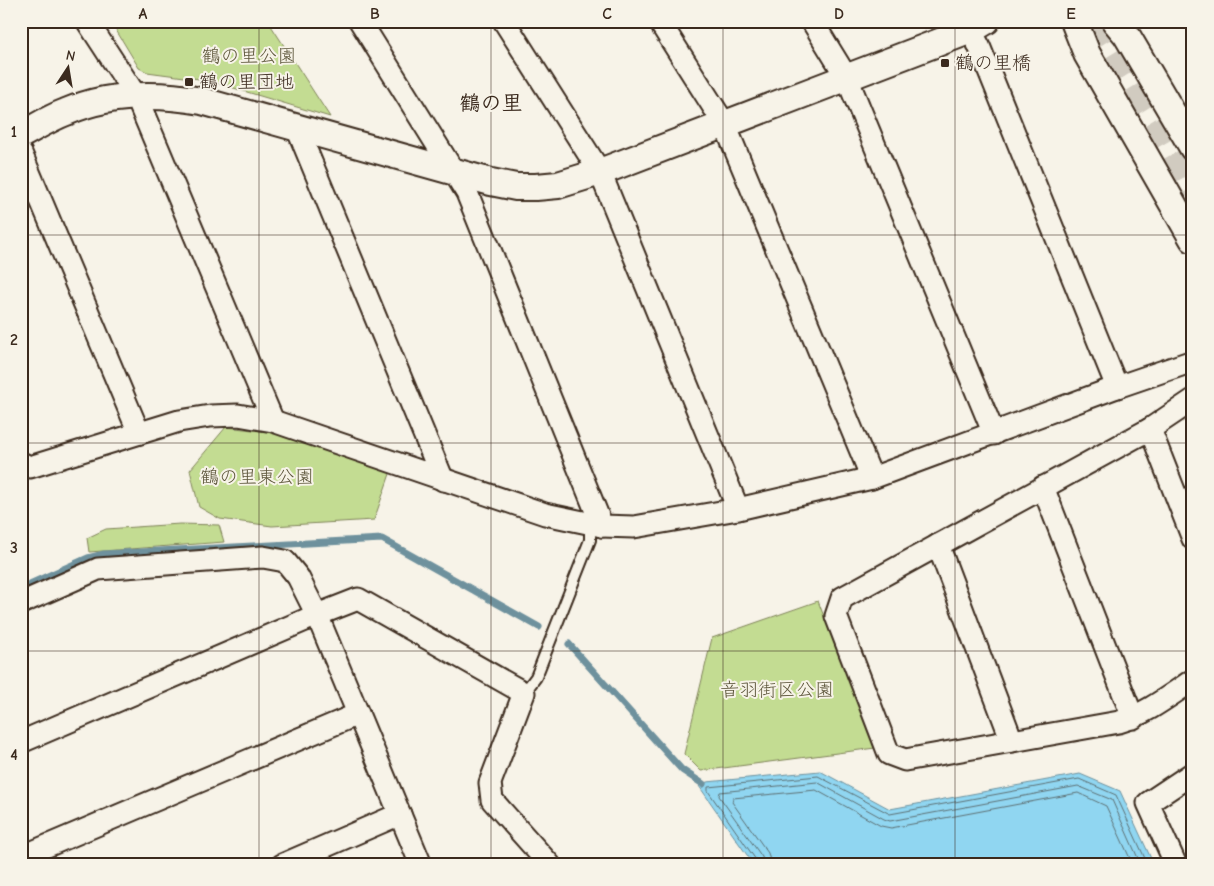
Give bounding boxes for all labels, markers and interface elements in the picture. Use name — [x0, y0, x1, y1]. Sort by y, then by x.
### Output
text: A — [139, 5, 148, 23]
text: B — [370, 5, 380, 23]
text: C — [602, 5, 612, 23]
text: D — [834, 5, 844, 23]
text: E — [1066, 5, 1076, 23]
north arrow — [42, 42, 92, 92]
park label: 鶴の里公園 — [201, 45, 297, 67]
text: N — [64, 47, 77, 65]
place label: 鶴の里橋 — [955, 52, 1031, 74]
marker: 鶴の里橋 — [939, 57, 951, 69]
place label: 鶴の里団地 — [199, 71, 294, 93]
marker: 鶴の里団地 — [183, 76, 195, 88]
district label: 鶴の里 — [460, 91, 523, 115]
text: 1 — [11, 123, 17, 141]
text: 2 — [10, 331, 18, 349]
park label: 鶴の里東公園 — [200, 466, 314, 488]
text: 3 — [10, 539, 18, 557]
park label: 音羽街区公園 — [720, 679, 834, 701]
text: 4 — [10, 746, 18, 764]

